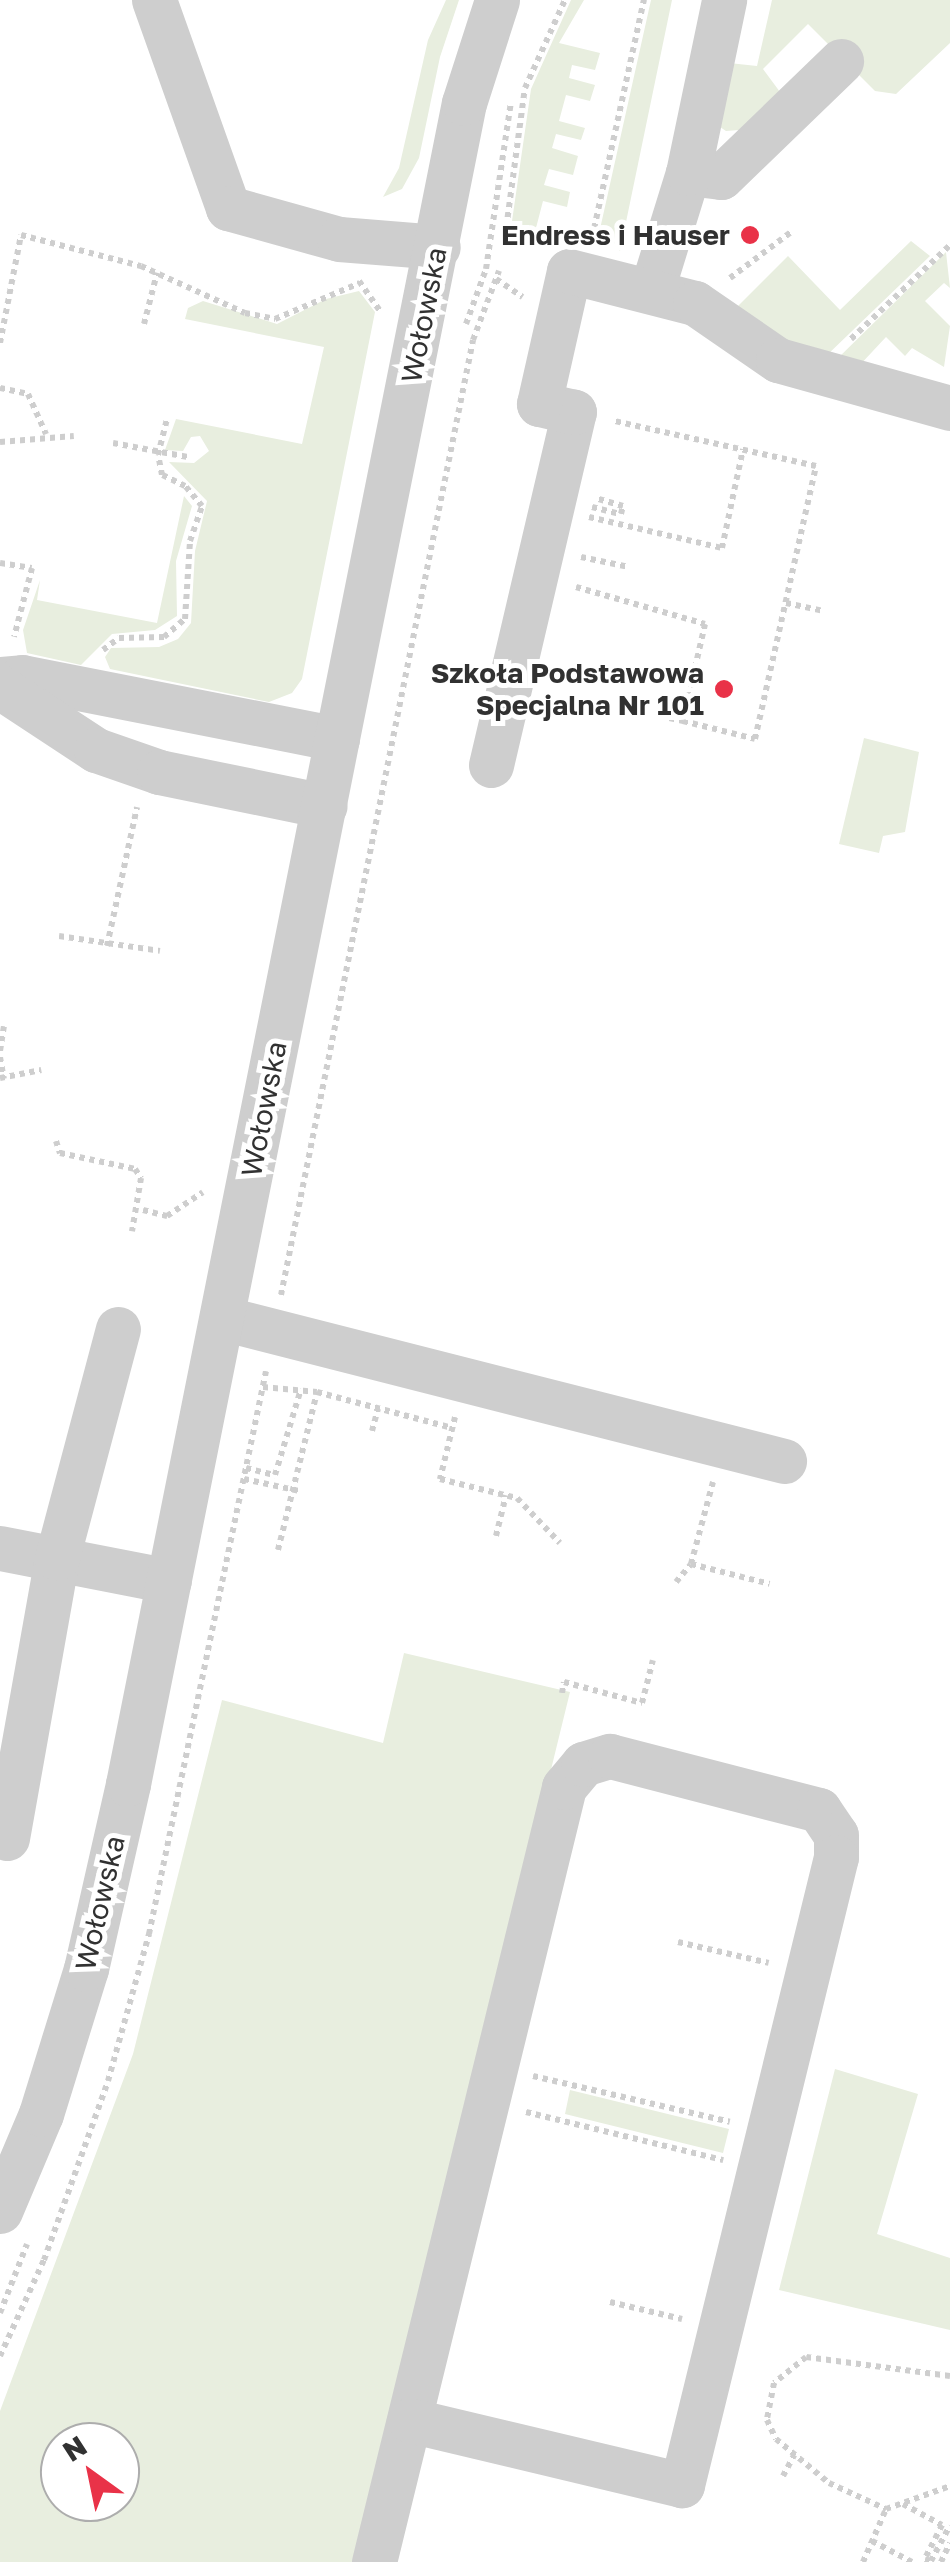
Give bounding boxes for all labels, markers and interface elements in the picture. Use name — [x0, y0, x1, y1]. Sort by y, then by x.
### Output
place label: Endress i Hauser — [501, 218, 730, 252]
marker: Endress i Hauser — [739, 224, 761, 246]
street label: Wołowska — [394, 244, 454, 386]
place label: Szkoła Podstawowa Specjalna Nr 101 — [431, 656, 704, 722]
marker: Szkoła Podstawowa Specjalna Nr 101 — [713, 678, 735, 700]
street label: Wołowska — [234, 1038, 294, 1180]
street label: Wołowska — [68, 1832, 132, 1974]
north arrow — [40, 2422, 140, 2522]
text: N — [57, 2428, 92, 2468]

